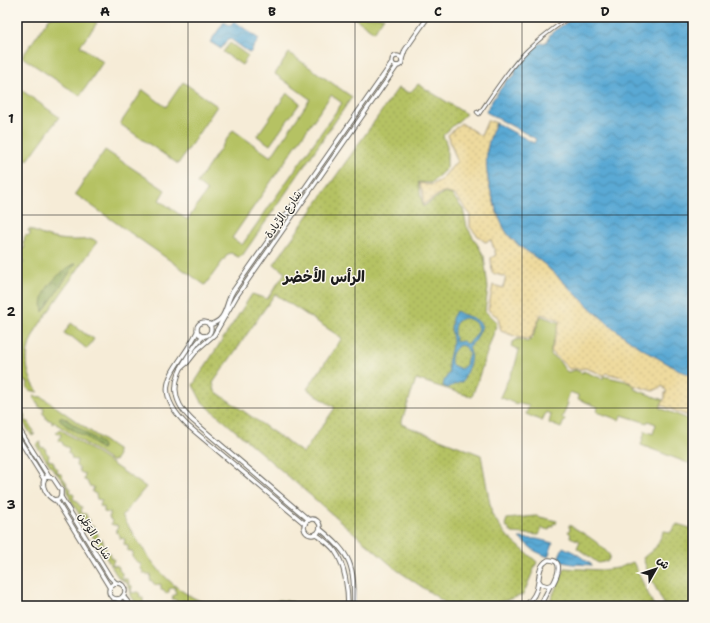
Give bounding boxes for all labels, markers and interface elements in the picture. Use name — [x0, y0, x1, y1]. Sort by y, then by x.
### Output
text: A — [100, 3, 110, 20]
text: B — [268, 3, 276, 20]
text: C — [434, 3, 442, 20]
text: D — [600, 3, 610, 20]
text: 1 — [8, 110, 14, 127]
street label: شارع الرِّيادة — [261, 187, 306, 242]
district label: الرأس الأخضر — [281, 266, 365, 287]
text: 2 — [6, 303, 16, 320]
text: 3 — [6, 496, 16, 513]
street label: شارع الوَطَن — [73, 510, 115, 563]
north arrow — [636, 549, 676, 589]
text: ش — [654, 554, 673, 572]

